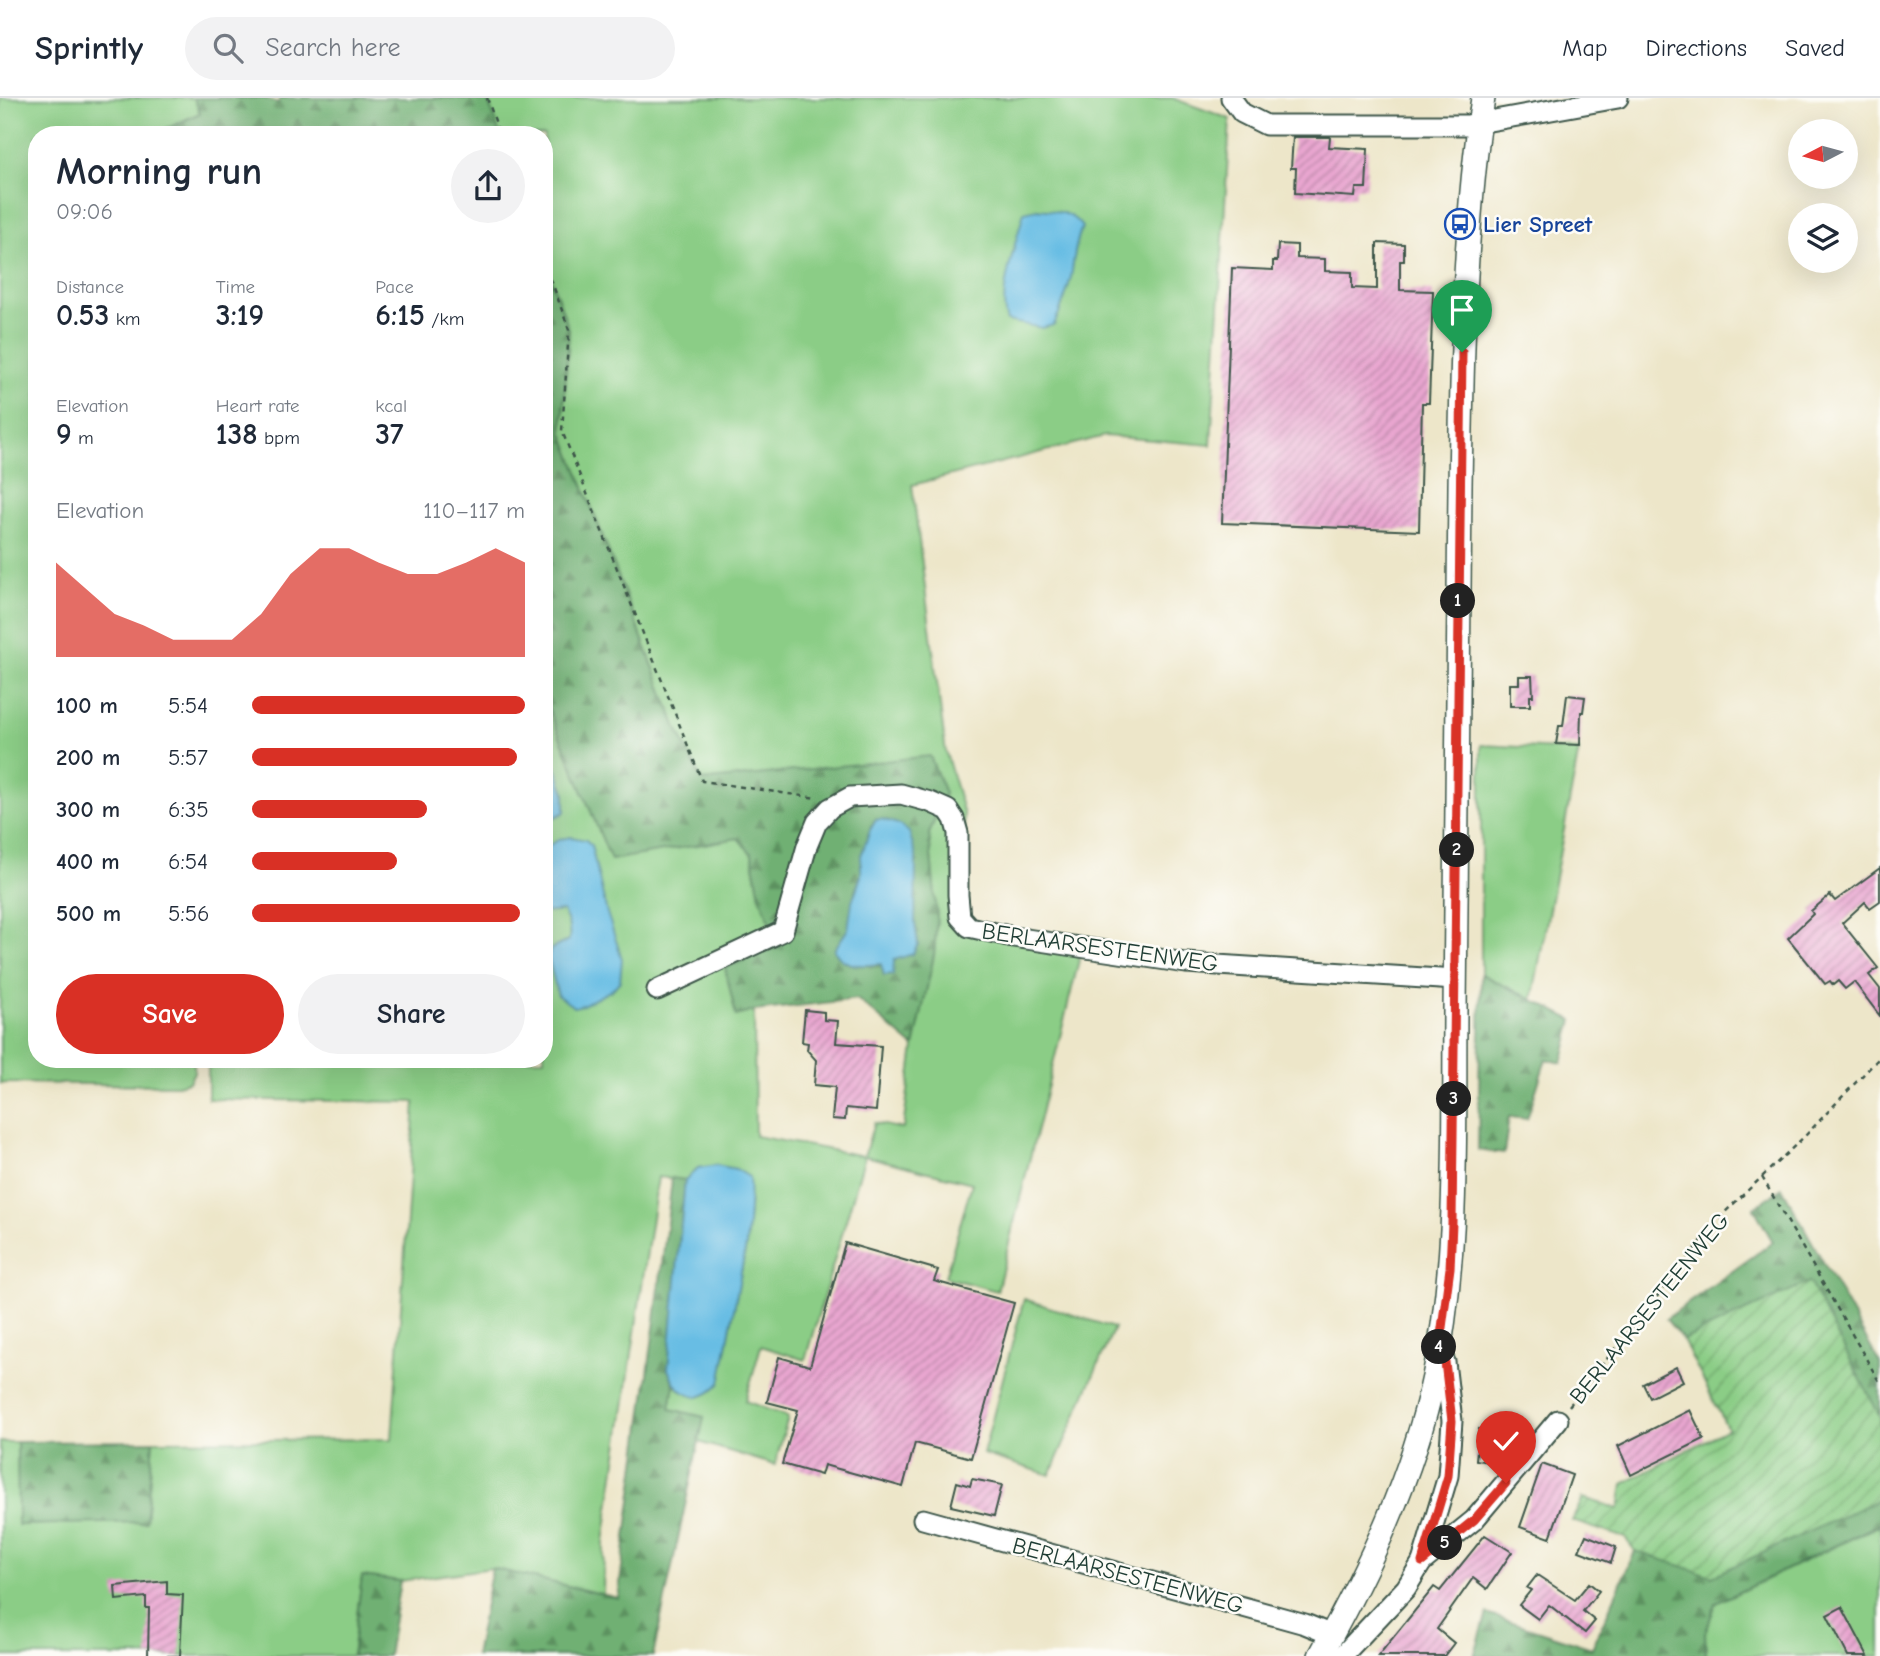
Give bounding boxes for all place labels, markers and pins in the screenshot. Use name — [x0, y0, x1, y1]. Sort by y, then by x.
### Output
bus stop icon: Lier Spreet — [1443, 207, 1477, 241]
place label: Lier Spreet — [1483, 211, 1593, 238]
pin — [1432, 280, 1492, 352]
pin: 1 — [1440, 584, 1476, 618]
pin: 2 — [1440, 832, 1474, 868]
pin: 3 — [1436, 1082, 1472, 1116]
pin: 4 — [1422, 1330, 1456, 1364]
pin — [1476, 1411, 1536, 1483]
pin: 5 — [1428, 1526, 1462, 1560]

